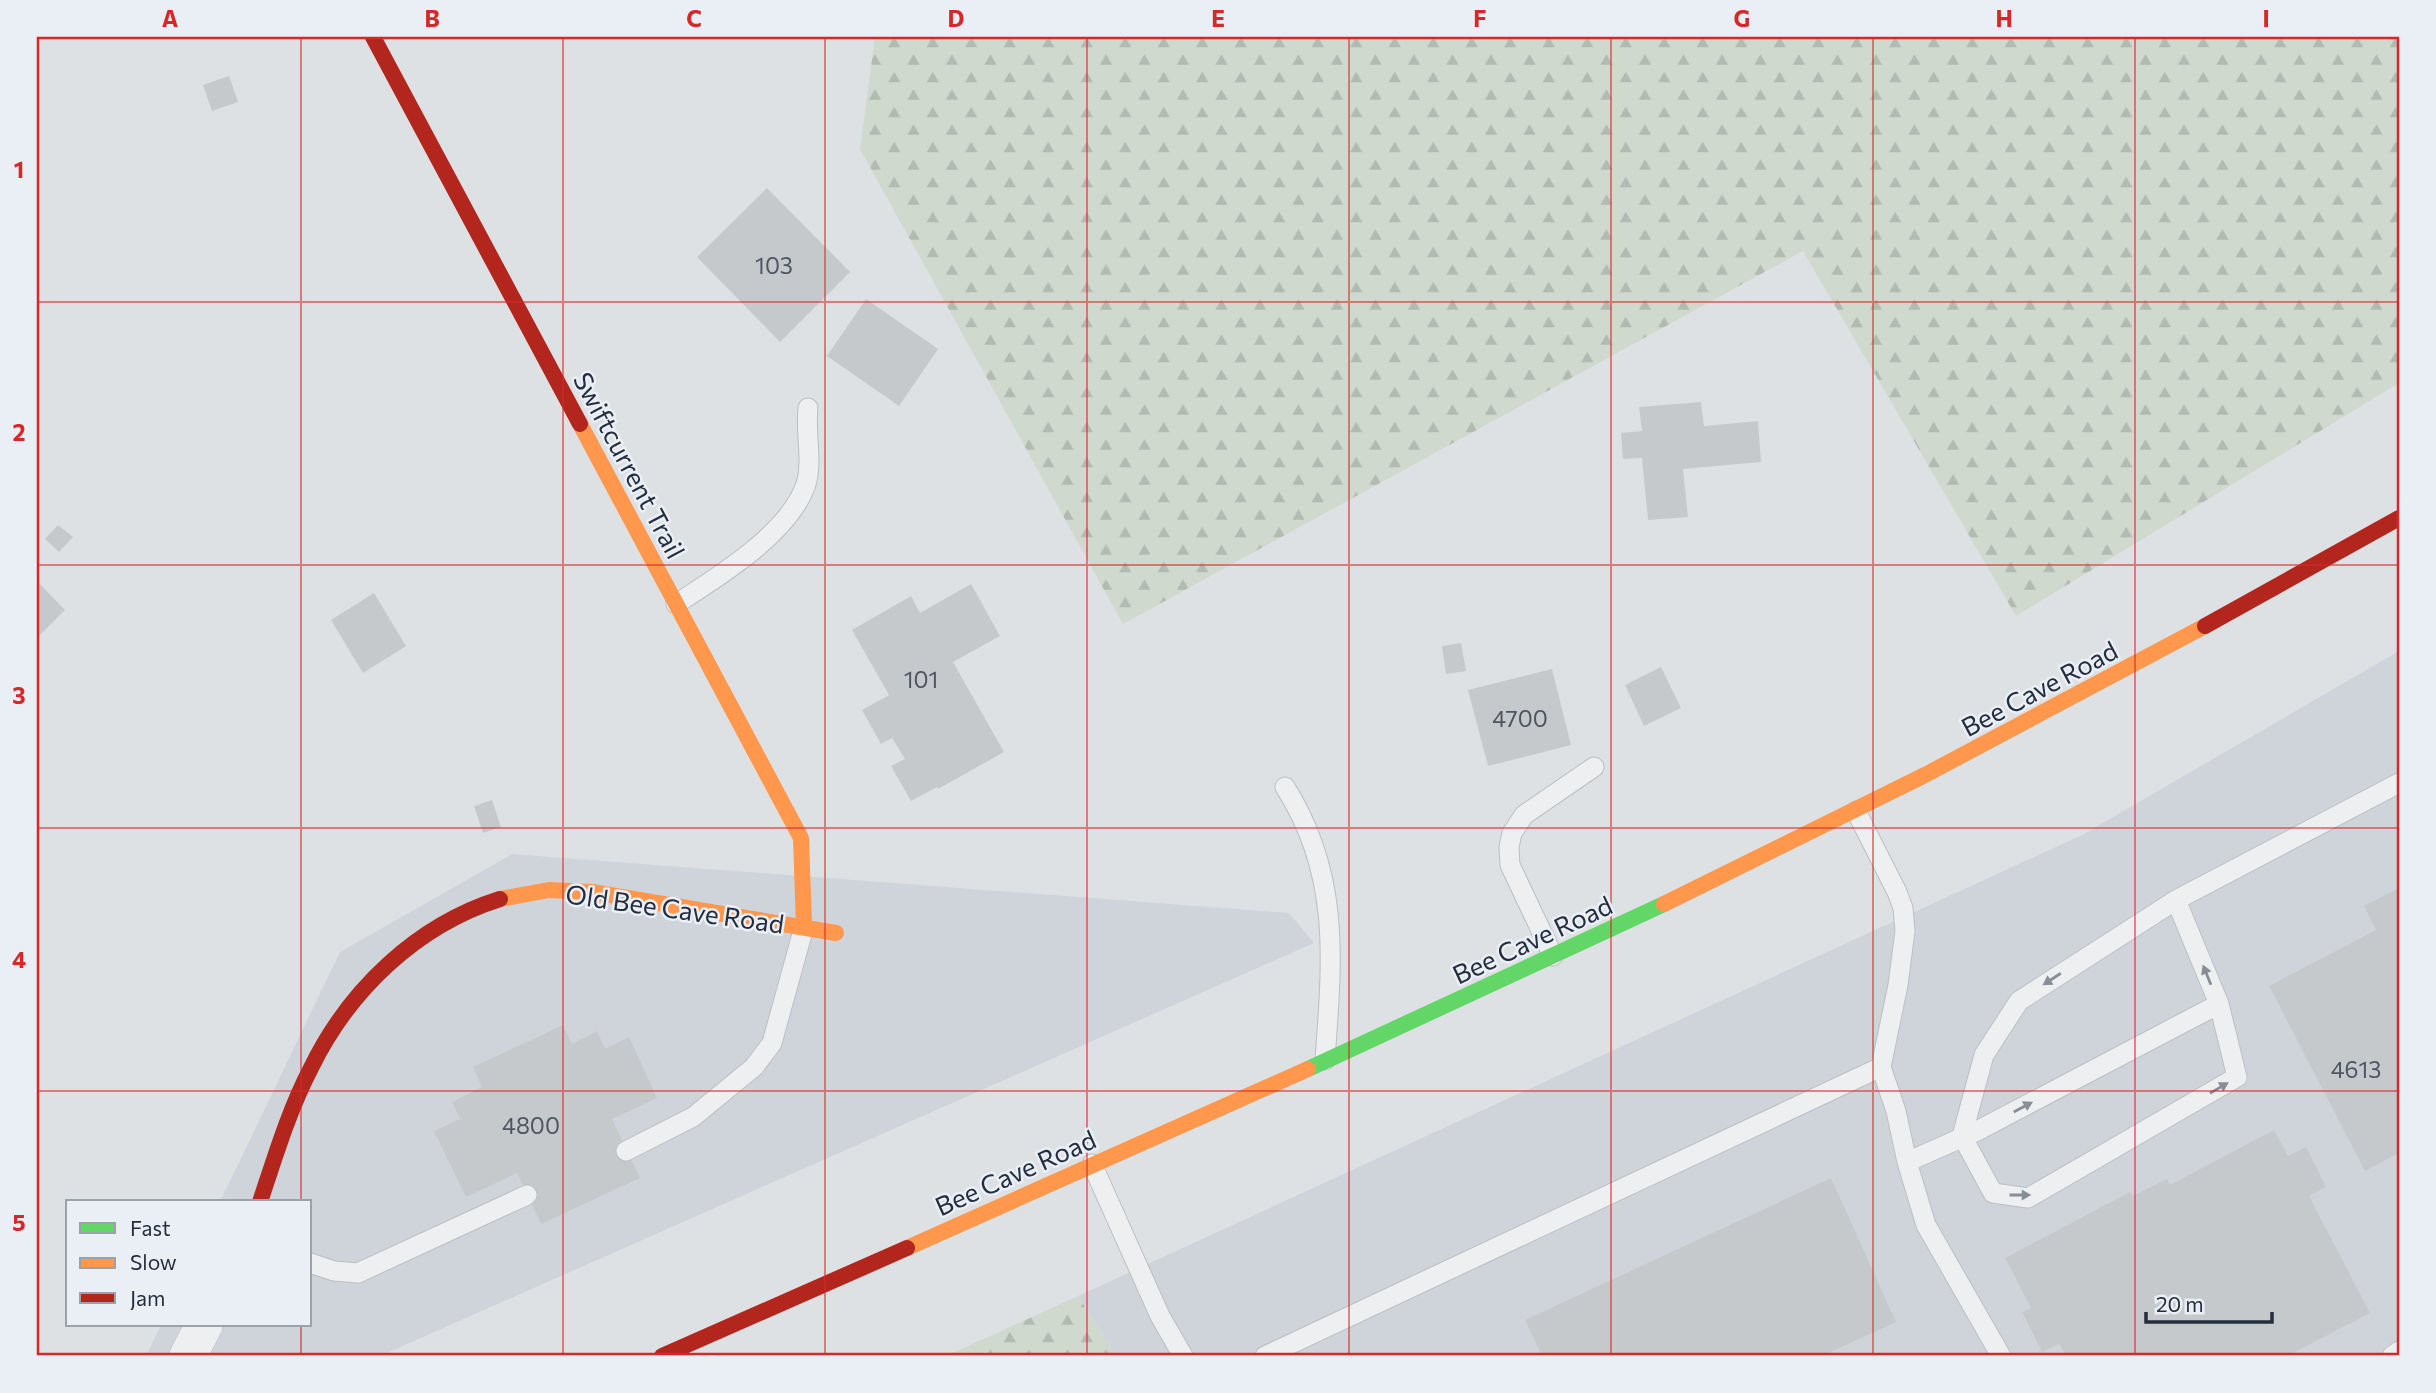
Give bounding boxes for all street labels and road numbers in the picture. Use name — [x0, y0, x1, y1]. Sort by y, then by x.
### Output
street label: Swiftcurrent Trail — [568, 367, 692, 563]
street label: Bee Cave Road — [1956, 634, 2122, 742]
street label: Old Bee Cave Road — [564, 877, 786, 939]
street label: Bee Cave Road — [1447, 888, 1617, 990]
street label: Bee Cave Road — [930, 1123, 1100, 1221]

